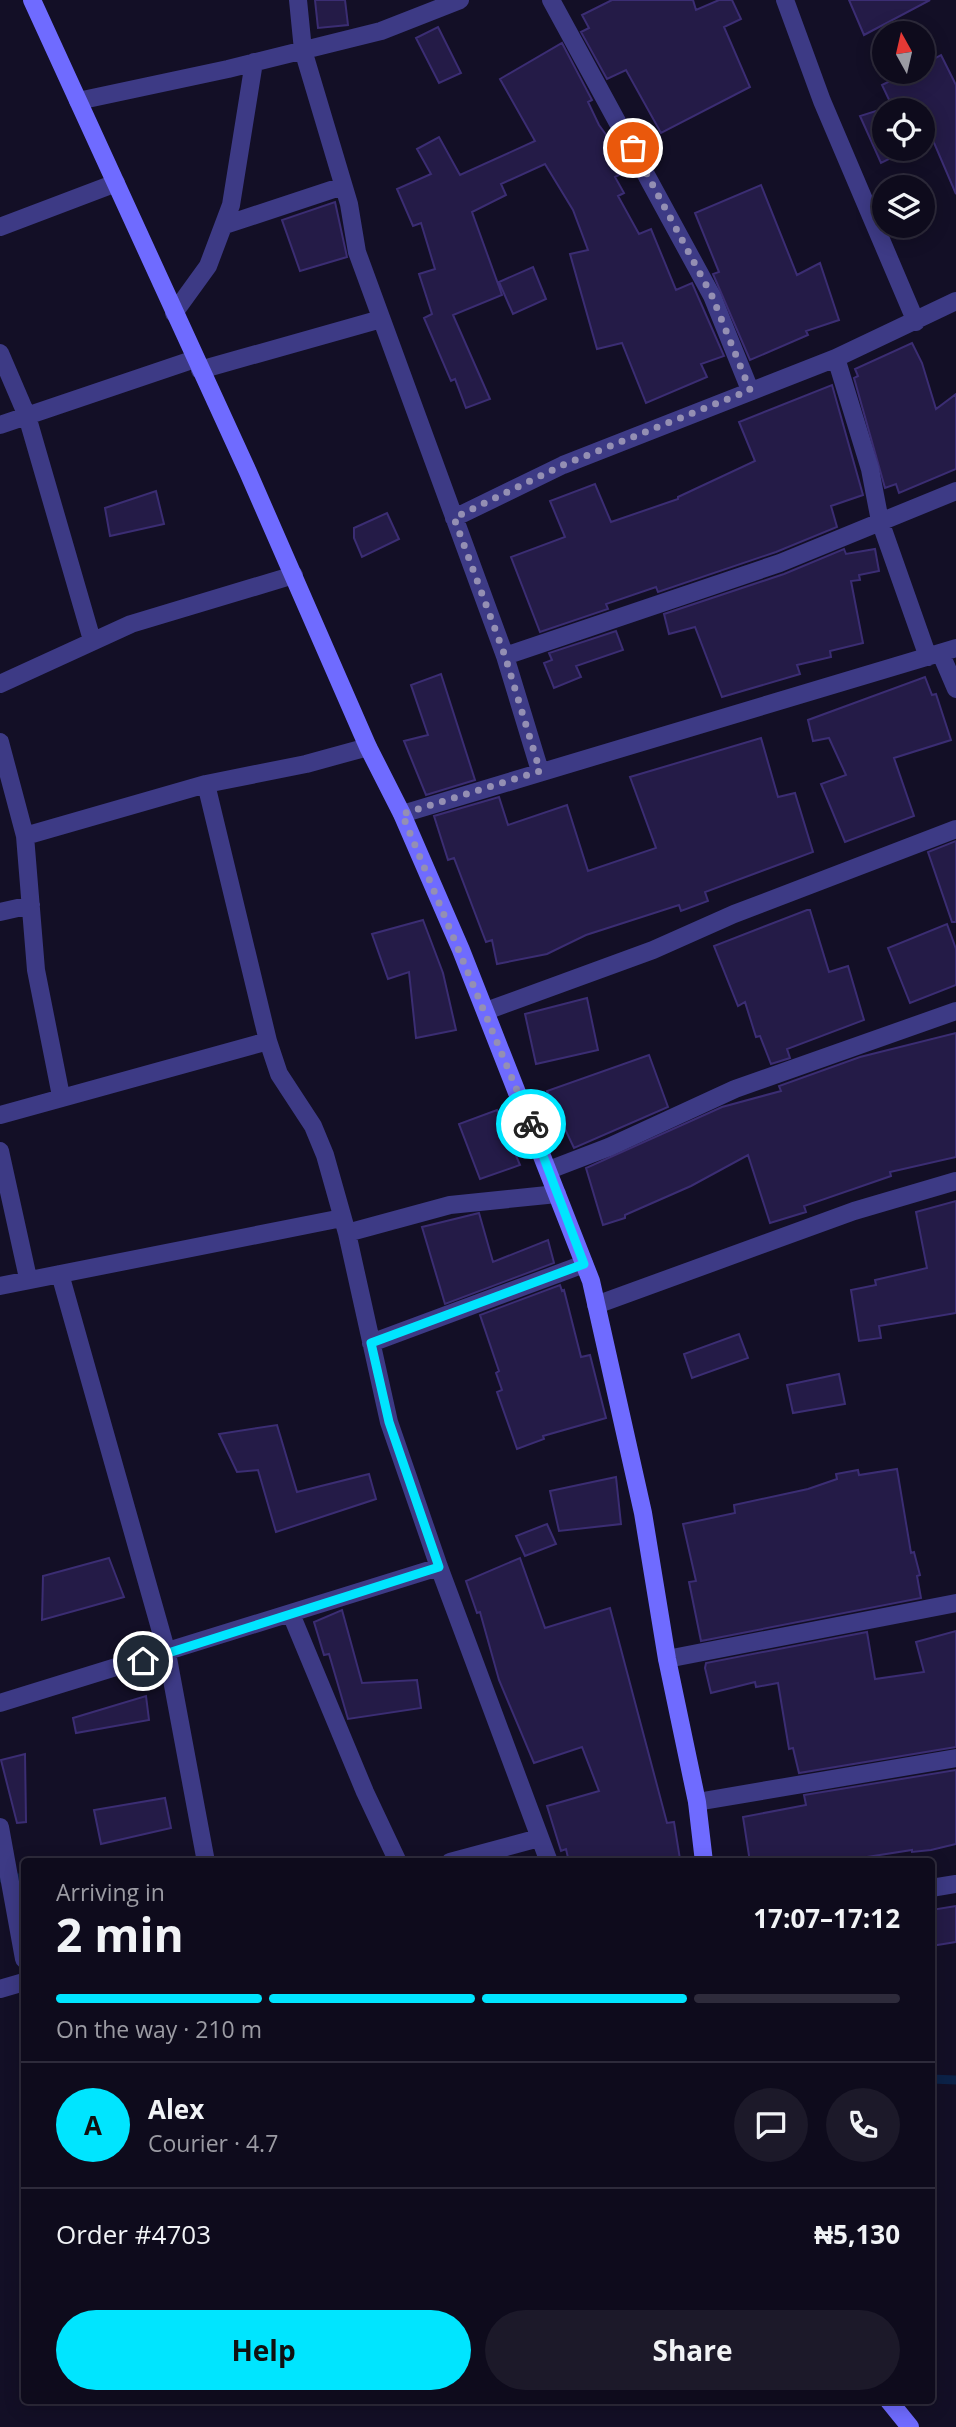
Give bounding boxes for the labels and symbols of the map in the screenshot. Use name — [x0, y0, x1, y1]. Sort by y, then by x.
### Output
north arrow — [872, 21, 934, 84]
pin — [603, 118, 663, 178]
courier — [496, 1089, 566, 1159]
pin — [113, 1631, 173, 1691]

